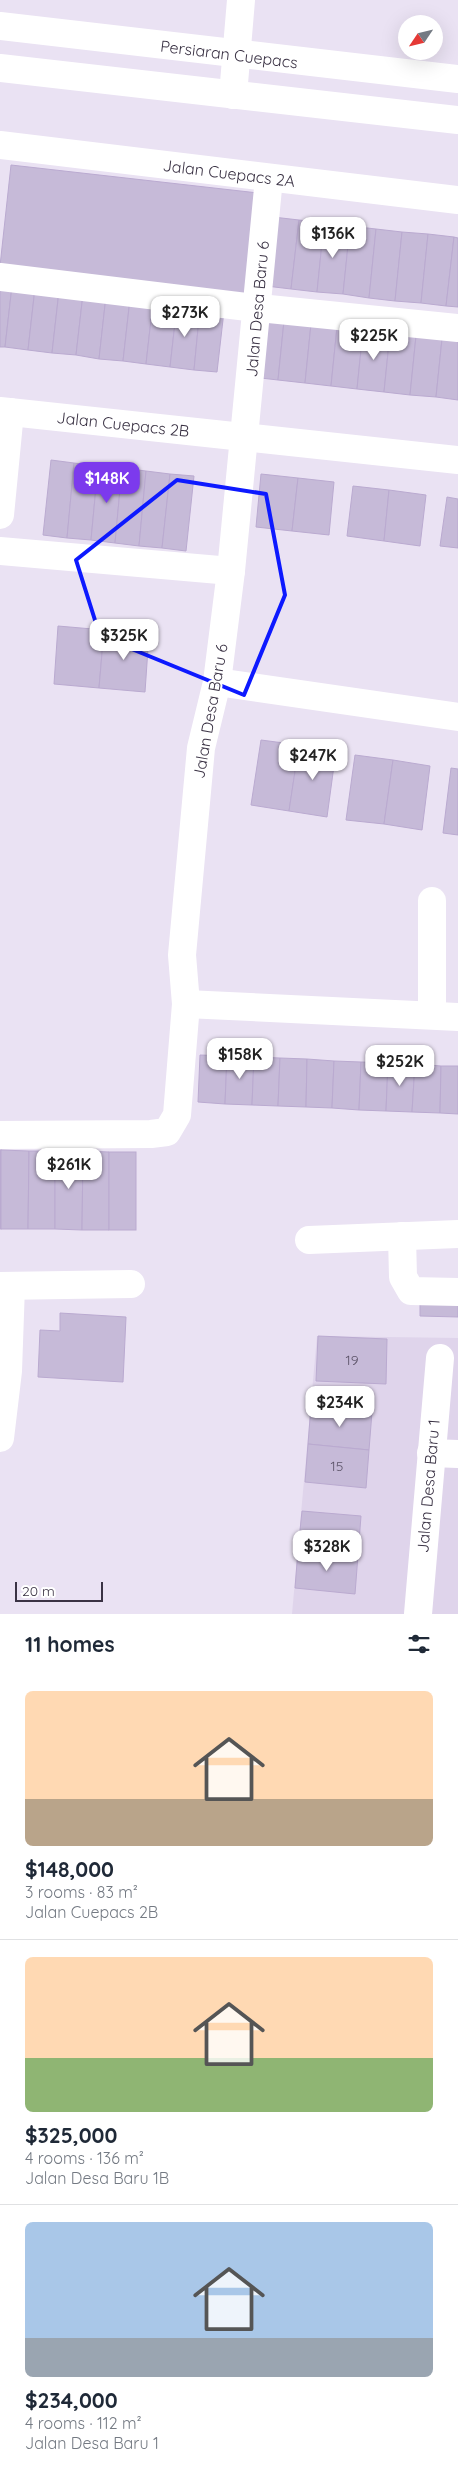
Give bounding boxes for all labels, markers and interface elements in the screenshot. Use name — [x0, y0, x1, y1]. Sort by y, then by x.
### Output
north arrow — [398, 15, 442, 60]
map controls — [398, 15, 443, 60]
street label: Persiaran Cuepacs — [159, 36, 299, 72]
street label: Jalan Cuepacs 2A — [162, 155, 296, 191]
pin: $136K — [298, 216, 368, 259]
text: $136K — [311, 223, 355, 243]
street label: Jalan Desa Baru 6 — [241, 240, 273, 378]
pin: $273K — [150, 296, 220, 338]
text: $273K — [162, 302, 208, 322]
pin: $225K — [339, 318, 409, 361]
text: $225K — [350, 325, 398, 345]
street label: Jalan Cuepacs 2B — [56, 407, 190, 441]
pin: $148K — [72, 462, 142, 504]
text: $148K — [85, 468, 129, 488]
pin: $325K — [89, 618, 159, 661]
text: $325K — [101, 625, 147, 645]
street label: Jalan Desa Baru 6 — [188, 642, 232, 780]
pin: $247K — [278, 738, 348, 781]
text: $247K — [290, 745, 336, 765]
pin: $158K — [205, 1038, 275, 1080]
text: $158K — [218, 1044, 262, 1064]
pin: $252K — [365, 1044, 435, 1087]
text: $252K — [376, 1051, 424, 1071]
pin: $261K — [34, 1148, 104, 1190]
text: $261K — [47, 1154, 91, 1174]
house number: 19 — [346, 1351, 359, 1369]
pin: $234K — [305, 1386, 375, 1428]
text: $234K — [316, 1392, 364, 1412]
street label: Jalan Desa Baru 1 — [412, 1418, 444, 1554]
house number: 15 — [331, 1457, 343, 1475]
pin: $328K — [292, 1530, 362, 1572]
text: $328K — [304, 1536, 350, 1556]
scale bar — [15, 1579, 102, 1602]
text: 20 m — [22, 1582, 55, 1600]
icon: filters — [405, 1630, 433, 1658]
text: 11 homes — [25, 1631, 115, 1657]
icon: home — [184, 1724, 274, 1814]
text: $148,000 — [25, 1856, 114, 1882]
text: 3 rooms · 83 m² — [25, 1882, 138, 1902]
text: Jalan Cuepacs 2B — [25, 1902, 158, 1922]
icon: home — [184, 1989, 274, 2079]
text: $325,000 — [25, 2122, 117, 2148]
text: 4 rooms · 136 m² — [25, 2148, 144, 2168]
text: Jalan Desa Baru 1B — [25, 2168, 169, 2188]
icon: home — [184, 2254, 274, 2344]
text: $234,000 — [25, 2387, 118, 2413]
text: 4 rooms · 112 m² — [25, 2413, 142, 2433]
text: Jalan Desa Baru 1 — [25, 2433, 159, 2453]

